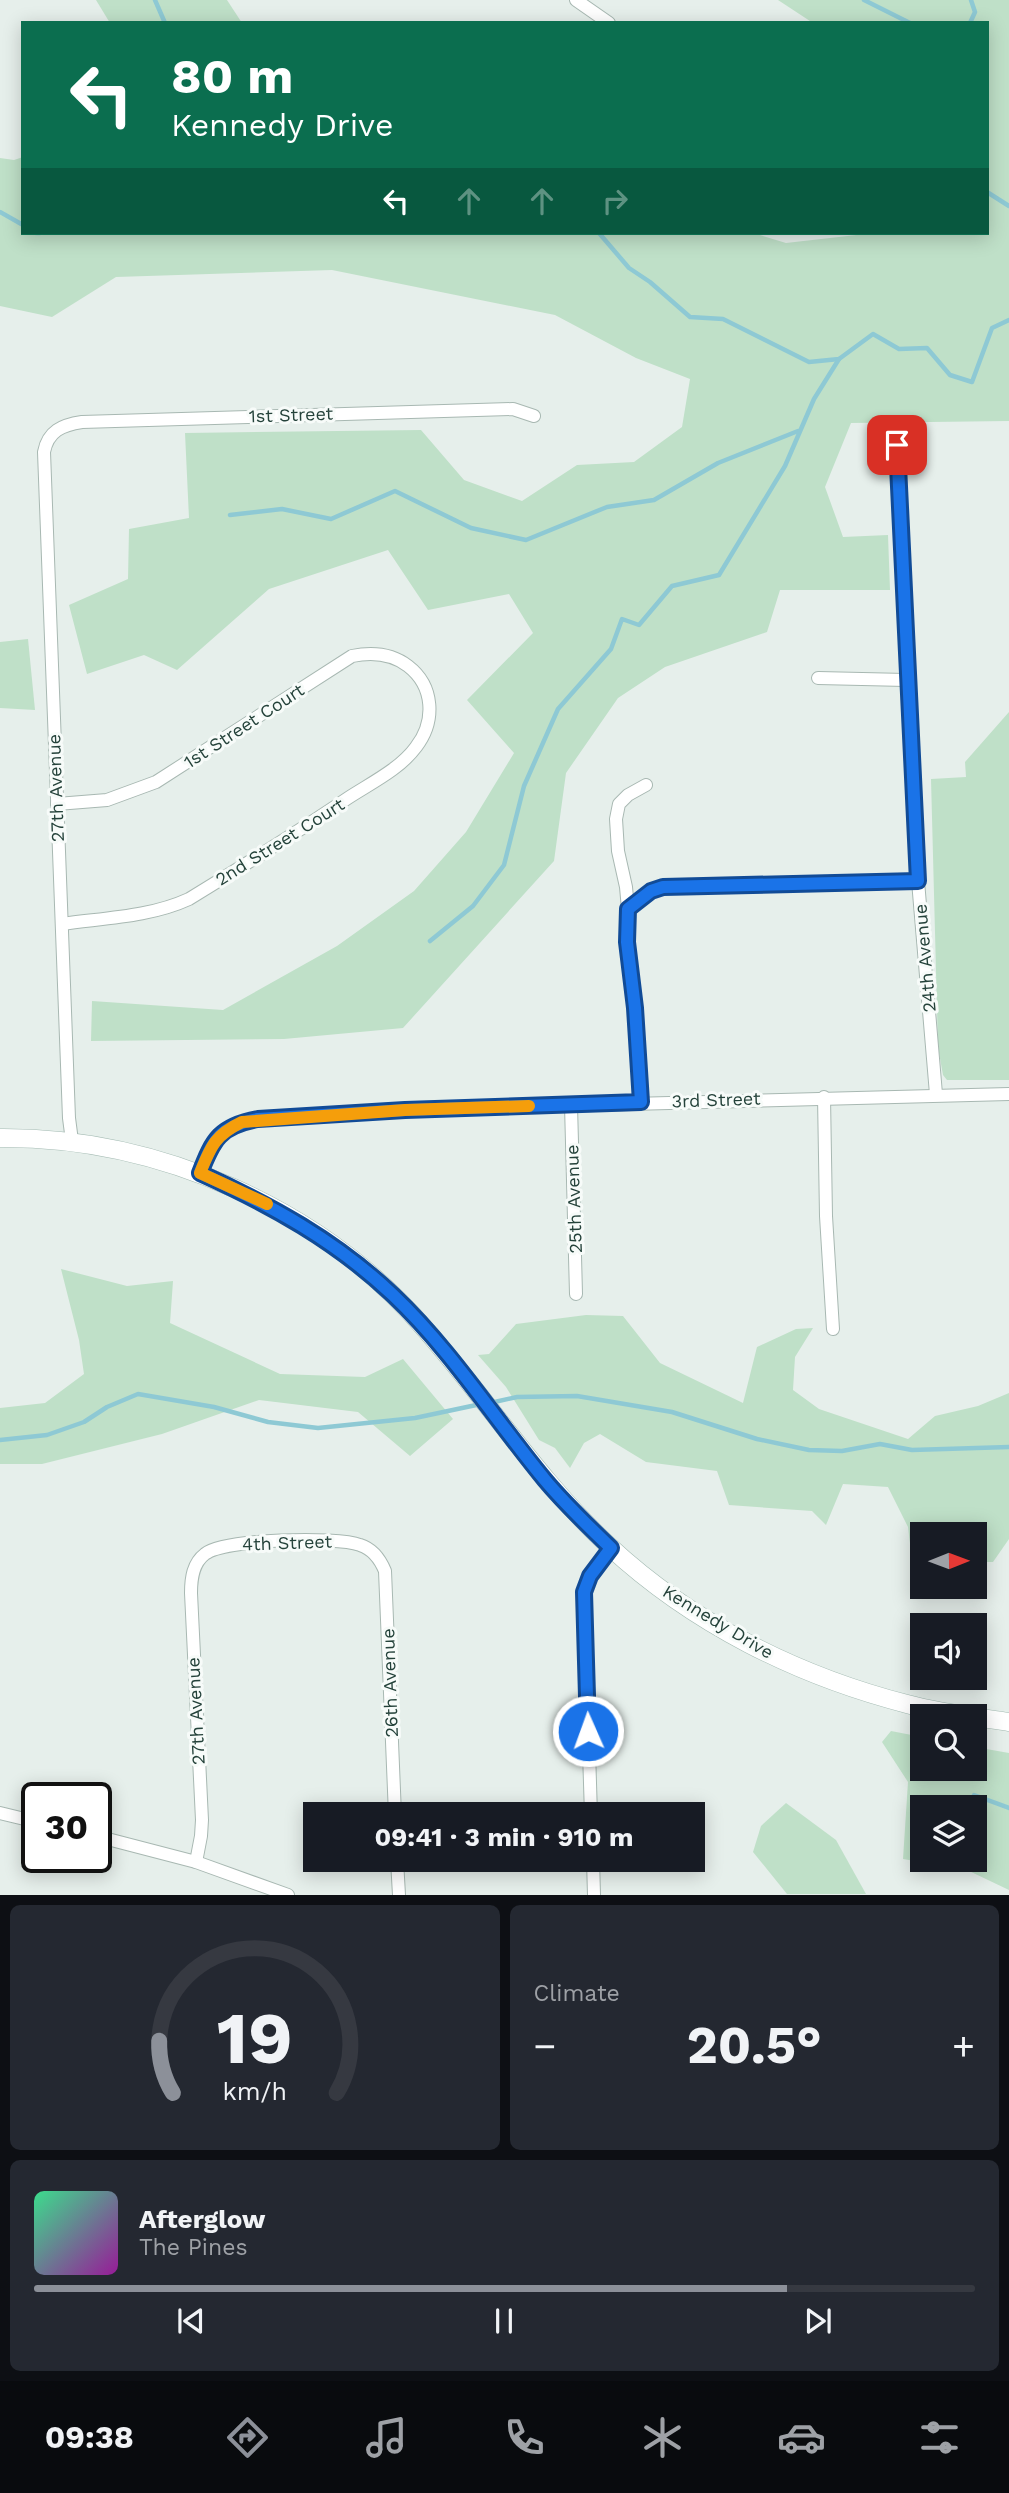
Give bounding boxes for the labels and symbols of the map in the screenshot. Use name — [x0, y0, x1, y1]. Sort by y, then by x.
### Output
street label: 1st Street — [248, 403, 334, 426]
pin — [867, 415, 927, 475]
street label: 1st Street Court — [180, 679, 308, 772]
street label: 27th Avenue — [43, 734, 68, 842]
street label: 2nd Street Court — [211, 793, 348, 890]
street label: 24th Avenue — [909, 903, 940, 1013]
street label: 3rd Street — [671, 1087, 761, 1112]
street label: 25th Avenue — [561, 1144, 586, 1254]
north arrow — [910, 1522, 987, 1600]
street label: 4th Street — [242, 1530, 333, 1555]
street label: Kennedy Drive — [659, 1580, 777, 1663]
street label: 26th Avenue — [377, 1628, 402, 1738]
street label: 27th Avenue — [182, 1657, 209, 1766]
position arrow — [551, 1694, 625, 1768]
speed limit sign: 30 — [21, 1782, 112, 1873]

